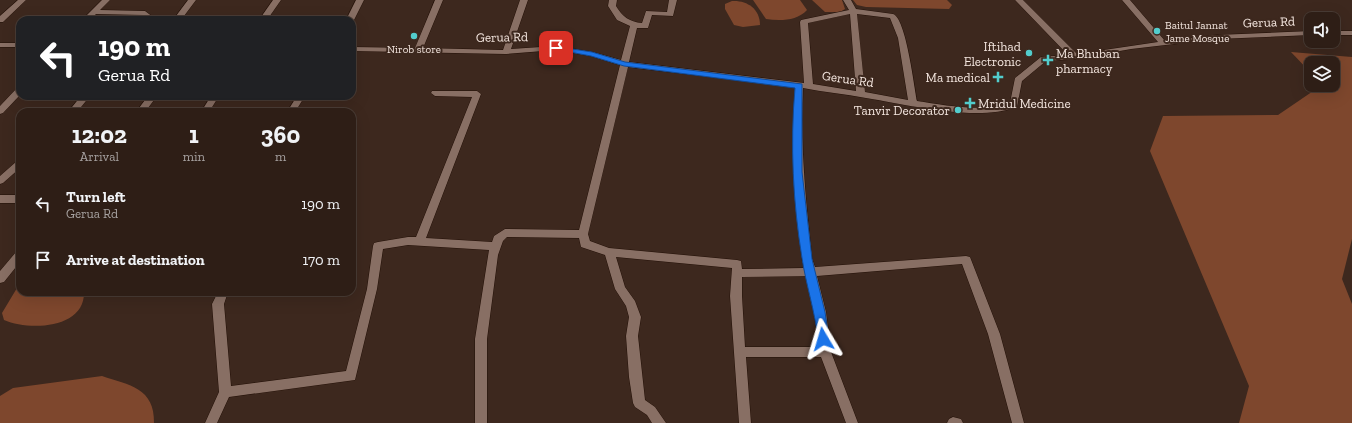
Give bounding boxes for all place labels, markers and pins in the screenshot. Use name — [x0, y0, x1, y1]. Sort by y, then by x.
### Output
place label: Baitul Jannat Jame Mosque — [1165, 19, 1229, 45]
marker: Baitul Jannat Jame Mosque — [1152, 26, 1162, 36]
marker: Nirob store — [409, 31, 419, 41]
pin — [539, 31, 573, 65]
place label: Iftihad Electronic — [964, 39, 1021, 69]
place label: Nirob store — [387, 43, 441, 56]
place label: Ma Bhuban pharmacy — [1056, 46, 1120, 76]
marker: Iftihad Electronic — [1024, 48, 1034, 58]
marker: Ma Bhuban pharmacy — [1043, 55, 1053, 65]
place label: Ma medical — [926, 70, 991, 85]
marker: Ma medical — [993, 72, 1003, 82]
place label: Mridul Medicine — [978, 96, 1071, 111]
marker: Mridul Medicine — [965, 98, 975, 108]
place label: Tanvir Decorator — [854, 103, 950, 118]
marker: Tanvir Decorator — [953, 105, 963, 115]

